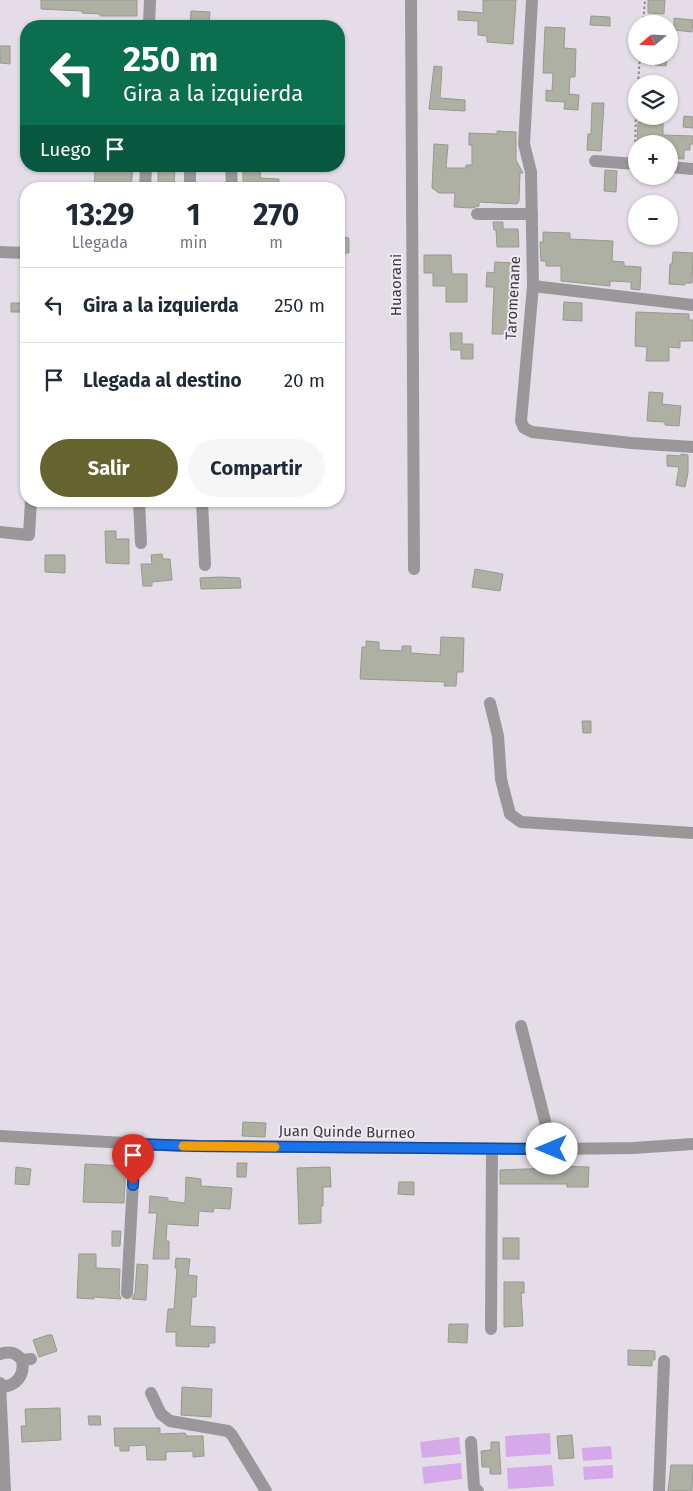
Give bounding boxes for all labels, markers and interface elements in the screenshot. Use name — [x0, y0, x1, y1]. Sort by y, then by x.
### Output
north arrow — [628, 15, 678, 65]
map controls — [628, 15, 678, 245]
text: 250 m — [123, 38, 218, 80]
icon: left — [40, 40, 105, 105]
button: layers — [628, 75, 678, 125]
text: Gira a la izquierda — [123, 80, 303, 107]
icon: arrive — [101, 135, 129, 163]
button: + — [628, 135, 678, 185]
text: Luego — [40, 138, 91, 161]
button: − — [628, 195, 678, 245]
text: 13:29 — [66, 197, 134, 233]
text: 1 — [187, 197, 201, 233]
text: 270 — [253, 197, 299, 233]
text: Llegada — [72, 233, 128, 252]
text: min — [180, 233, 207, 252]
text: m — [269, 233, 283, 252]
street label: Huaorani — [387, 254, 405, 316]
street label: Taromenane — [502, 255, 524, 341]
icon: left — [40, 291, 68, 319]
text: Gira a la izquierda — [83, 294, 239, 317]
text: 250 m — [274, 294, 325, 317]
icon: arrive — [40, 366, 68, 394]
text: Llegada al destino — [83, 369, 242, 392]
text: 20 m — [284, 369, 325, 392]
button: Salir — [40, 439, 178, 497]
button: Compartir — [188, 439, 325, 497]
street label: Juan Quinde Burneo — [278, 1122, 416, 1142]
position arrow — [525, 1122, 577, 1174]
pin — [112, 1134, 154, 1185]
icon: arrive — [119, 1141, 147, 1169]

